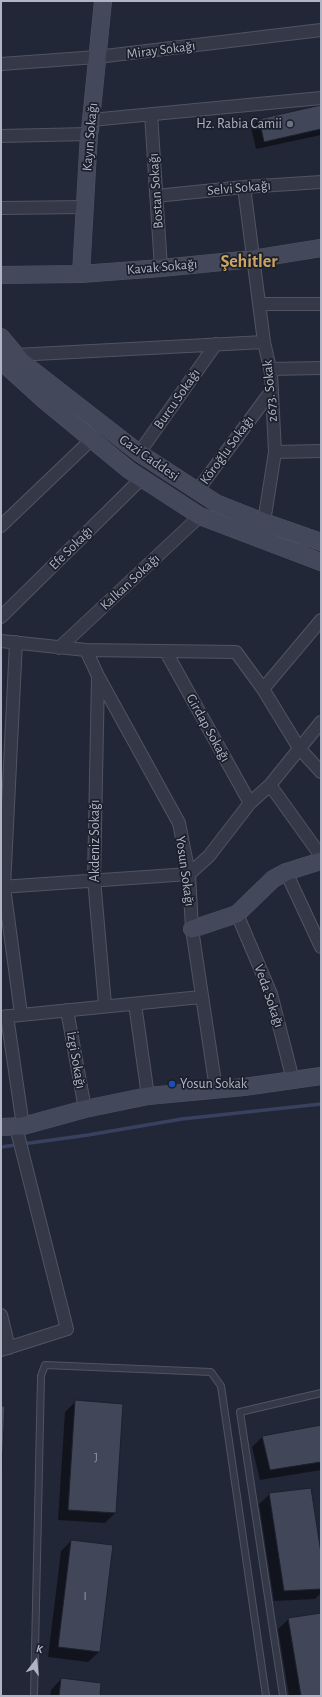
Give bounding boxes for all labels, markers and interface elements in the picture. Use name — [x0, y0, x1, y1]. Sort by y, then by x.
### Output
street label: Miray Sokağı — [126, 37, 196, 63]
street label: Kayın Sokağı — [79, 102, 101, 172]
place label: Hz. Rabia Camii — [196, 116, 282, 132]
marker: Hz. Rabia Camii — [285, 119, 295, 129]
street label: Bostan Sokağı — [145, 153, 167, 229]
street label: Selvi Sokağı — [206, 177, 272, 199]
district label: Şehitler — [221, 251, 277, 273]
street label: Kavak Sokağı — [126, 256, 198, 278]
street label: 2673. Sokak — [259, 359, 281, 423]
street label: Burcu Sokağı — [150, 366, 204, 432]
street label: Köroğlu Sokağı — [196, 412, 258, 488]
street label: Gazi Caddesi — [116, 431, 182, 485]
street label: Efe Sokağı — [46, 523, 96, 573]
street label: Kalkan Sokağı — [97, 550, 163, 614]
street label: Girdap Sokağı — [182, 691, 234, 765]
street label: Akdeniz Sokağı — [87, 800, 103, 882]
street label: Yosun Sokağı — [172, 835, 198, 907]
street label: Veda Sokağı — [250, 962, 288, 1030]
street label: İzgi Sokağı — [63, 1030, 89, 1090]
place label: Yosun Sokak — [180, 1076, 247, 1092]
marker: Yosun Sokak — [167, 1079, 177, 1089]
house number: J — [94, 1450, 98, 1464]
house number: I — [83, 1589, 87, 1603]
north arrow — [16, 1641, 56, 1681]
text: K — [35, 1643, 44, 1655]

